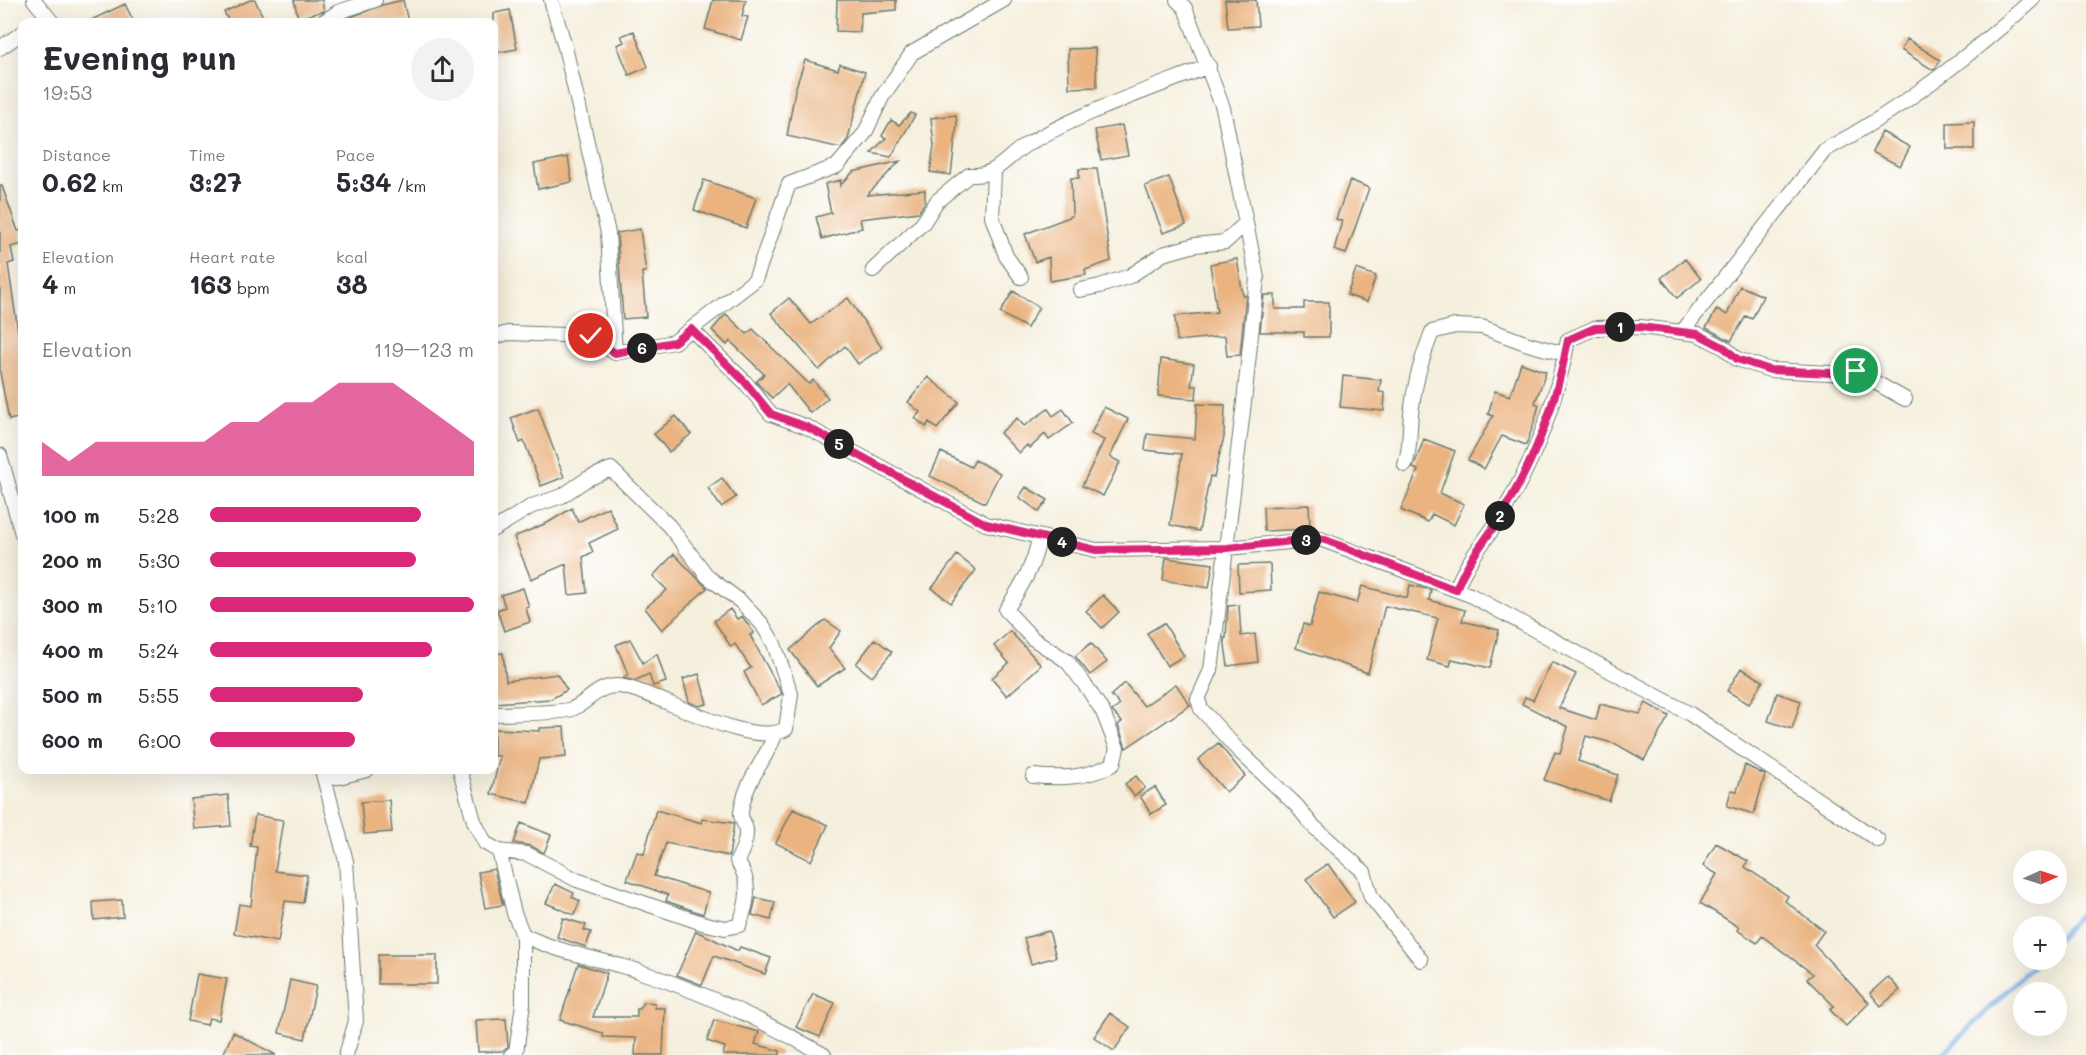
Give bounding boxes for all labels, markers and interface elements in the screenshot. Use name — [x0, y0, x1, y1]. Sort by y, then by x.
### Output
text: Evening run — [42, 35, 236, 78]
button: share — [411, 38, 474, 101]
text: 19:53 — [42, 79, 92, 105]
text: Distance — [42, 144, 111, 165]
text: Time — [189, 144, 225, 165]
text: Pace — [336, 144, 375, 165]
text: 0.62 — [42, 165, 97, 199]
text: 3:27 — [189, 165, 242, 199]
text: 5:34 — [336, 165, 392, 199]
text: km — [97, 175, 123, 196]
text: /km — [392, 175, 426, 196]
text: Elevation — [42, 246, 114, 267]
text: Heart rate — [189, 246, 275, 267]
text: kcal — [336, 246, 368, 267]
text: 4 — [42, 267, 58, 301]
text: 163 — [189, 267, 232, 301]
text: 38 — [336, 267, 368, 301]
text: m — [58, 277, 76, 298]
text: bpm — [232, 277, 270, 298]
pin — [565, 310, 616, 361]
pin: 1 — [1605, 312, 1635, 342]
text: 1 — [1616, 316, 1624, 337]
icon: check — [574, 319, 607, 352]
pin: 6 — [627, 333, 657, 363]
text: Elevation — [42, 336, 132, 362]
text: 119–123 m — [374, 336, 474, 362]
text: 6 — [637, 337, 647, 358]
pin — [1830, 345, 1881, 396]
icon: arrive — [1839, 354, 1872, 387]
pin: 5 — [824, 429, 854, 459]
text: 5 — [834, 433, 844, 454]
pin: 2 — [1485, 501, 1515, 531]
text: 100 m — [42, 502, 100, 528]
text: 5:28 — [138, 502, 179, 528]
text: 2 — [1496, 505, 1504, 526]
pin: 3 — [1291, 525, 1321, 555]
pin: 4 — [1047, 527, 1077, 557]
text: 3 — [1301, 529, 1311, 550]
text: 4 — [1057, 531, 1067, 552]
text: 200 m — [42, 547, 102, 573]
text: 5:30 — [138, 547, 180, 573]
text: 300 m — [42, 592, 103, 618]
text: 5:10 — [138, 592, 177, 618]
text: 400 m — [42, 637, 103, 663]
text: 5:24 — [138, 637, 179, 663]
text: 500 m — [42, 682, 102, 708]
text: 5:55 — [138, 682, 179, 708]
text: 600 m — [42, 727, 103, 753]
text: 6:00 — [138, 727, 181, 753]
north arrow — [2013, 850, 2067, 904]
map controls — [2013, 850, 2067, 1036]
button: + — [2013, 916, 2067, 970]
button: − — [2013, 982, 2067, 1036]

